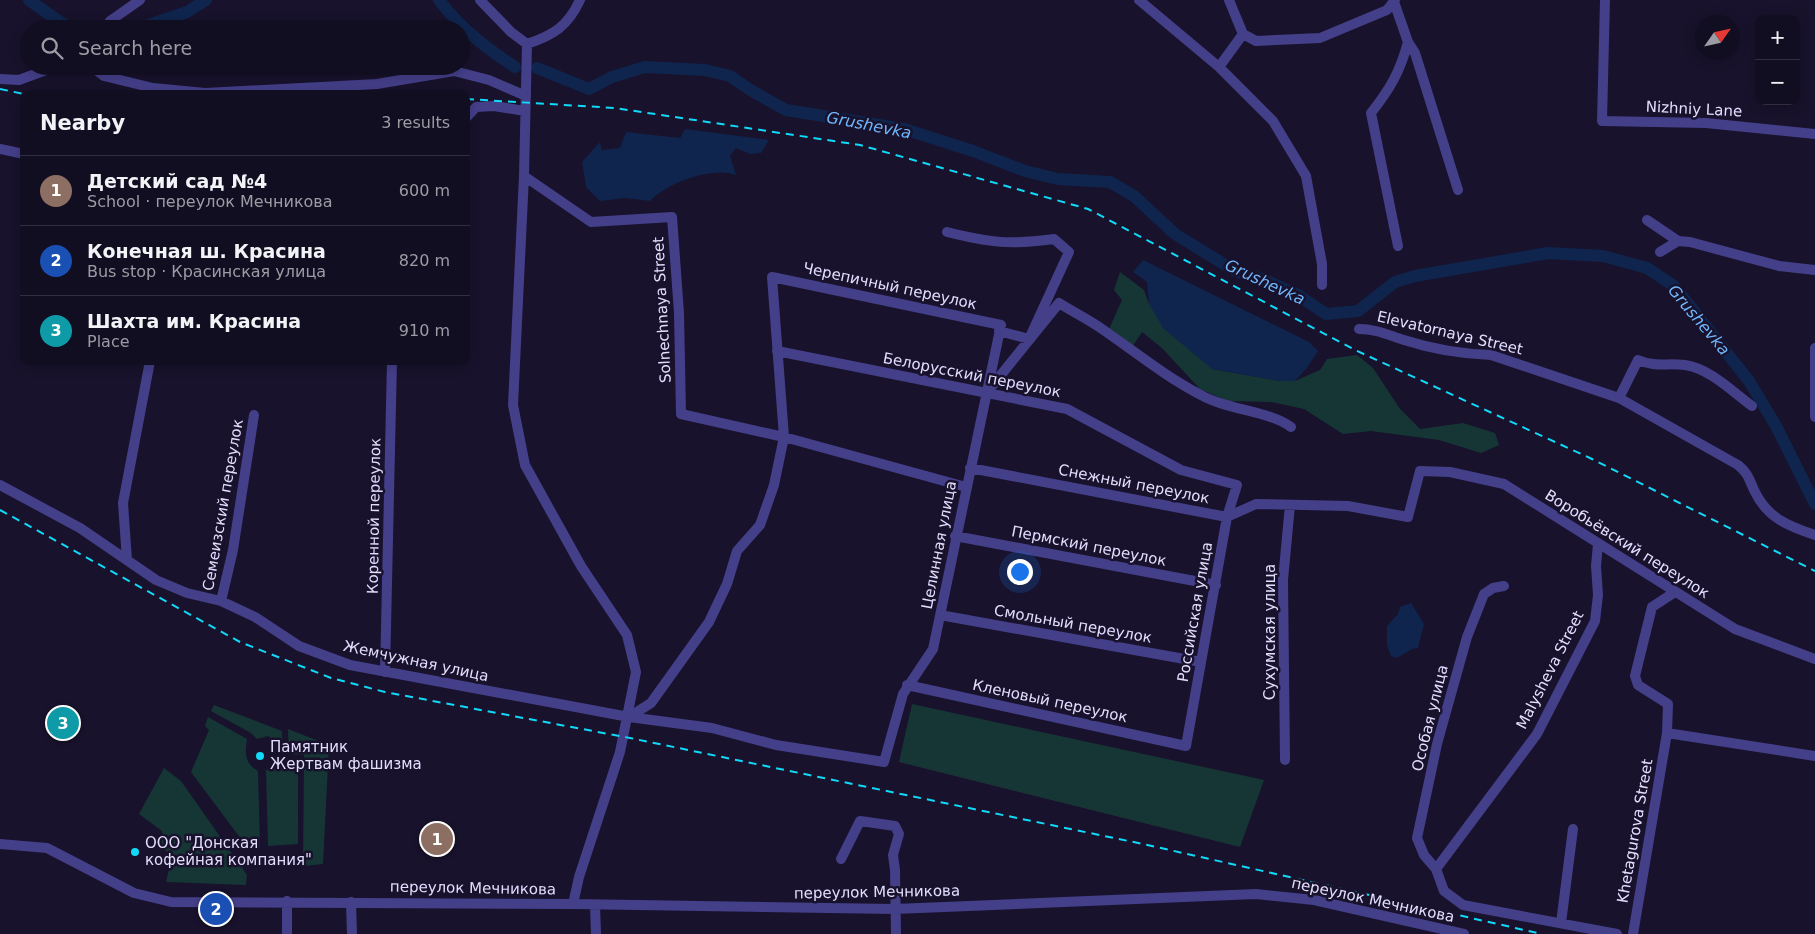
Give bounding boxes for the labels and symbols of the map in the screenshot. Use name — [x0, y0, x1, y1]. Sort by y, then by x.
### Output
north arrow — [1695, 15, 1740, 60]
street label: Nizhniy Lane — [1645, 97, 1743, 121]
water label: Grushevka — [825, 107, 913, 143]
street label: Solnechnaya Street — [649, 236, 675, 384]
water label: Grushevka — [1222, 255, 1308, 309]
street label: Черепичный переулок — [801, 259, 979, 313]
water label: Grushevka — [1664, 281, 1734, 359]
street label: Elevatornaya Street — [1375, 307, 1525, 359]
street label: Белорусский переулок — [881, 349, 1063, 401]
street label: Семеизский переулок — [199, 418, 247, 592]
street label: Коренной переулок — [364, 438, 384, 594]
street label: Снежный переулок — [1057, 461, 1211, 507]
street label: Целинная улица — [918, 479, 960, 611]
street label: Воробьёвский переулок — [1542, 486, 1712, 602]
street label: Пермский переулок — [1010, 522, 1168, 570]
street label: Российская улица — [1174, 540, 1216, 684]
your location — [1007, 559, 1033, 585]
street label: Сухумская улица — [1261, 564, 1279, 700]
street label: Смольный переулок — [993, 601, 1153, 647]
street label: Malysheva Street — [1512, 608, 1588, 732]
street label: Жемчужная улица — [342, 637, 490, 685]
street label: Особая улица — [1408, 663, 1452, 773]
street label: Кленовый переулок — [971, 676, 1129, 726]
pin: 3 — [47, 704, 79, 742]
place label: Памятник Жертвам фашизма — [270, 738, 422, 773]
marker: Памятник Жертвам фашизма — [254, 750, 266, 762]
street label: Khetagurova Street — [1613, 757, 1657, 905]
pin: 1 — [421, 820, 453, 858]
place label: ООО "Донская кофейная компания" — [145, 834, 312, 869]
marker: ООО "Донская кофейная компания" — [129, 846, 141, 858]
street label: переулок Мечникова — [1290, 874, 1456, 926]
street label: переулок Мечникова — [390, 878, 556, 898]
street label: переулок Мечникова — [794, 882, 960, 902]
pin: 2 — [200, 890, 232, 928]

